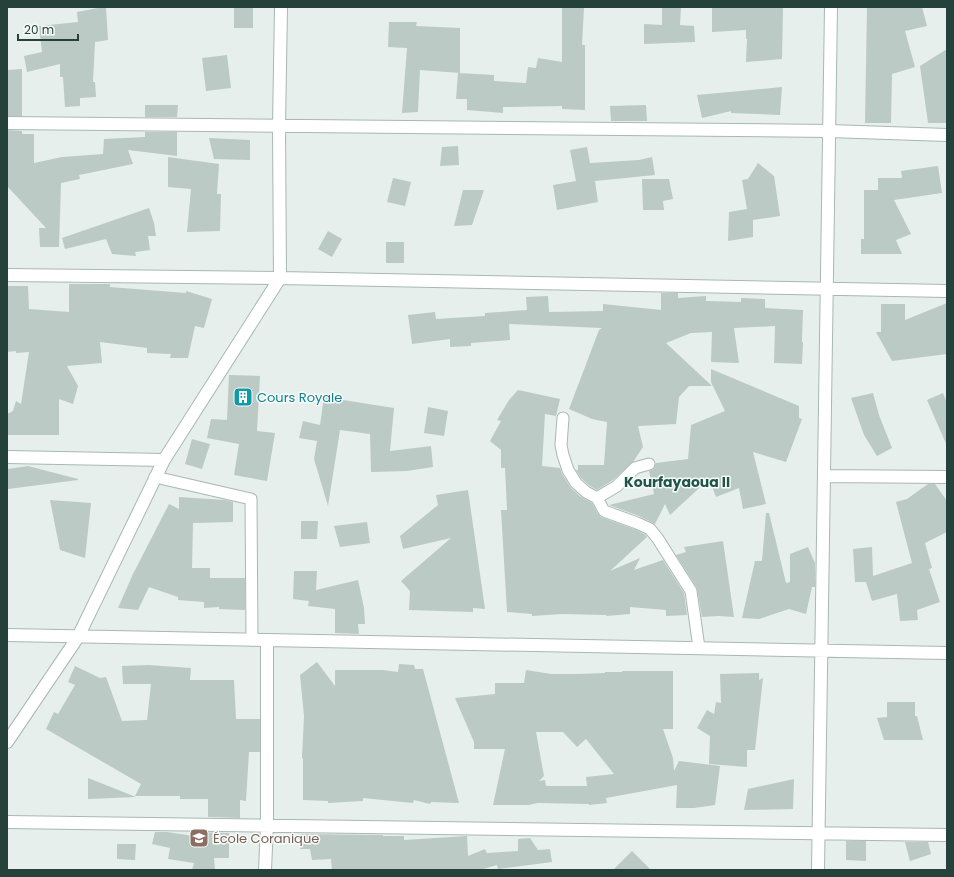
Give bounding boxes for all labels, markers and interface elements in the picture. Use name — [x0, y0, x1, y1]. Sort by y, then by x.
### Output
scale bar — [18, 16, 78, 42]
text: 20 m — [24, 21, 54, 38]
building icon: Cours Royale — [232, 386, 254, 408]
place label: Cours Royale — [257, 388, 342, 407]
district label: Kourfayaoua II — [624, 472, 730, 492]
school or university icon: École Coranique — [188, 827, 210, 849]
place label: École Coranique — [213, 829, 319, 848]

